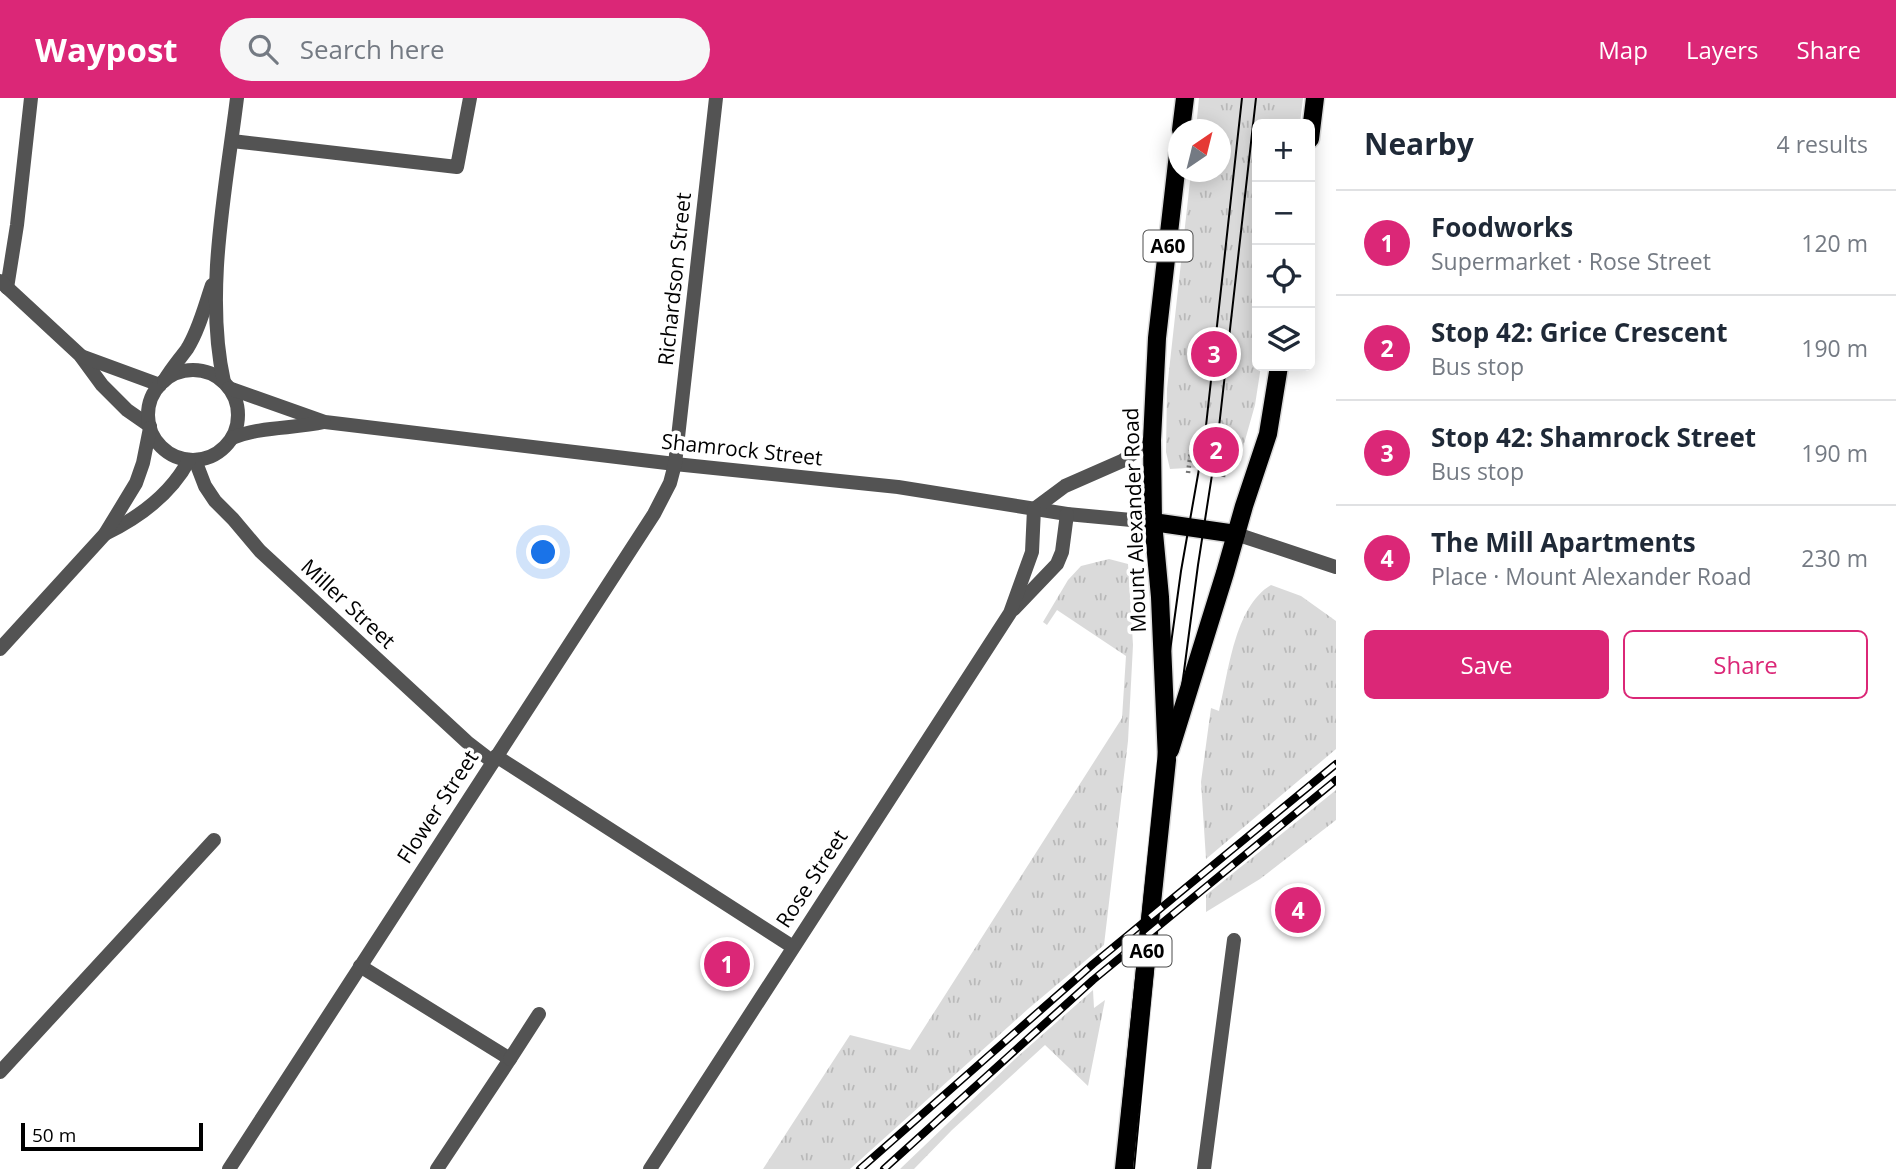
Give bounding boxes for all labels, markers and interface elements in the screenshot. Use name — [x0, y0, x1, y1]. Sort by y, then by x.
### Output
search box — [220, 18, 710, 81]
text: Waypost — [35, 27, 178, 72]
icon: search — [244, 30, 282, 68]
text: Search here — [300, 31, 445, 67]
text: Map — [1598, 33, 1648, 66]
text: Layers — [1686, 33, 1759, 66]
text: Share — [1797, 33, 1861, 66]
north arrow — [1168, 119, 1231, 182]
map controls — [1252, 119, 1315, 371]
button: + — [1252, 119, 1315, 182]
text: Nearby — [1364, 123, 1474, 164]
text: 4 results — [1777, 128, 1868, 160]
button: − — [1252, 182, 1315, 245]
street label: Richardson Street — [651, 191, 697, 367]
text: Foodworks — [1431, 209, 1573, 245]
text: 1 — [1380, 227, 1394, 259]
text: 120 m — [1801, 227, 1868, 259]
road number: A60 — [1144, 230, 1192, 262]
button: locate — [1252, 245, 1315, 308]
text: Supermarket · Rose Street — [1431, 245, 1711, 277]
button: layers — [1252, 308, 1315, 371]
text: Stop 42: Grice Crescent — [1431, 314, 1728, 350]
pin: 3 — [1191, 328, 1237, 380]
text: 2 — [1380, 332, 1394, 364]
text: 190 m — [1801, 332, 1868, 364]
text: Bus stop — [1431, 350, 1524, 382]
street label: Mount Alexander Road — [1116, 407, 1152, 633]
text: Stop 42: Shamrock Street — [1431, 419, 1756, 455]
pin: 2 — [1193, 424, 1239, 476]
street label: Shamrock Street — [660, 427, 824, 471]
text: 3 — [1380, 437, 1394, 469]
text: 190 m — [1801, 437, 1868, 469]
text: Bus stop — [1431, 455, 1524, 487]
text: The Mill Apartments — [1431, 524, 1696, 560]
your location — [526, 535, 560, 569]
text: 4 — [1380, 542, 1394, 574]
text: 230 m — [1801, 542, 1868, 574]
street label: Miller Street — [296, 552, 402, 654]
text: Place · Mount Alexander Road — [1431, 560, 1752, 592]
button: Save — [1364, 630, 1609, 699]
button: Share — [1623, 630, 1868, 699]
street label: Flower Street — [390, 745, 484, 868]
street label: Rose Street — [769, 824, 853, 933]
pin: 4 — [1275, 884, 1321, 936]
road number: A60 — [1122, 936, 1172, 966]
pin: 1 — [704, 938, 750, 990]
scale bar — [21, 1120, 203, 1152]
text: 50 m — [32, 1122, 76, 1148]

